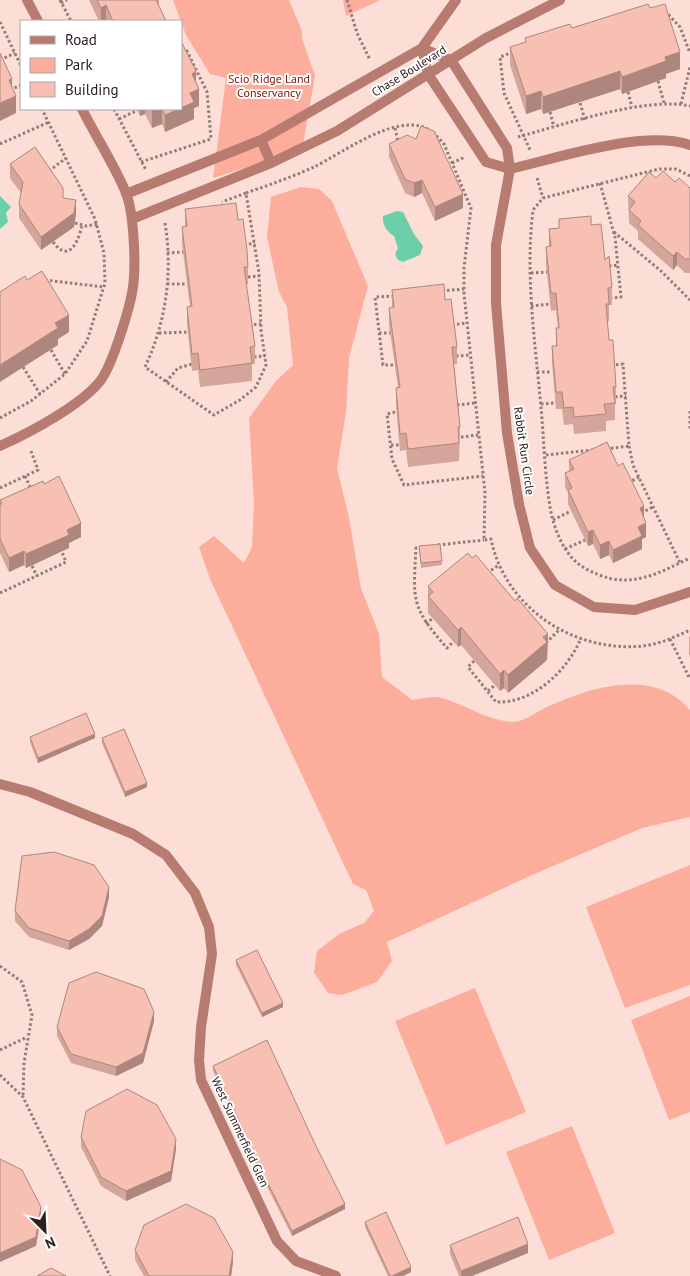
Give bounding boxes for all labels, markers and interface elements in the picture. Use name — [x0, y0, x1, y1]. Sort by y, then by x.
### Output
legend — [20, 20, 182, 110]
text: Road — [65, 30, 97, 49]
street label: Chase Boulevard — [369, 42, 449, 100]
text: Park — [65, 55, 93, 74]
park label: Scio Ridge Land Conservancy — [228, 71, 310, 100]
text: Building — [65, 80, 119, 99]
street label: Rabbit Run Circle — [511, 406, 538, 496]
street label: West Summerfield Glen — [208, 1074, 273, 1189]
north arrow — [20, 1206, 70, 1256]
text: N — [42, 1233, 58, 1253]

